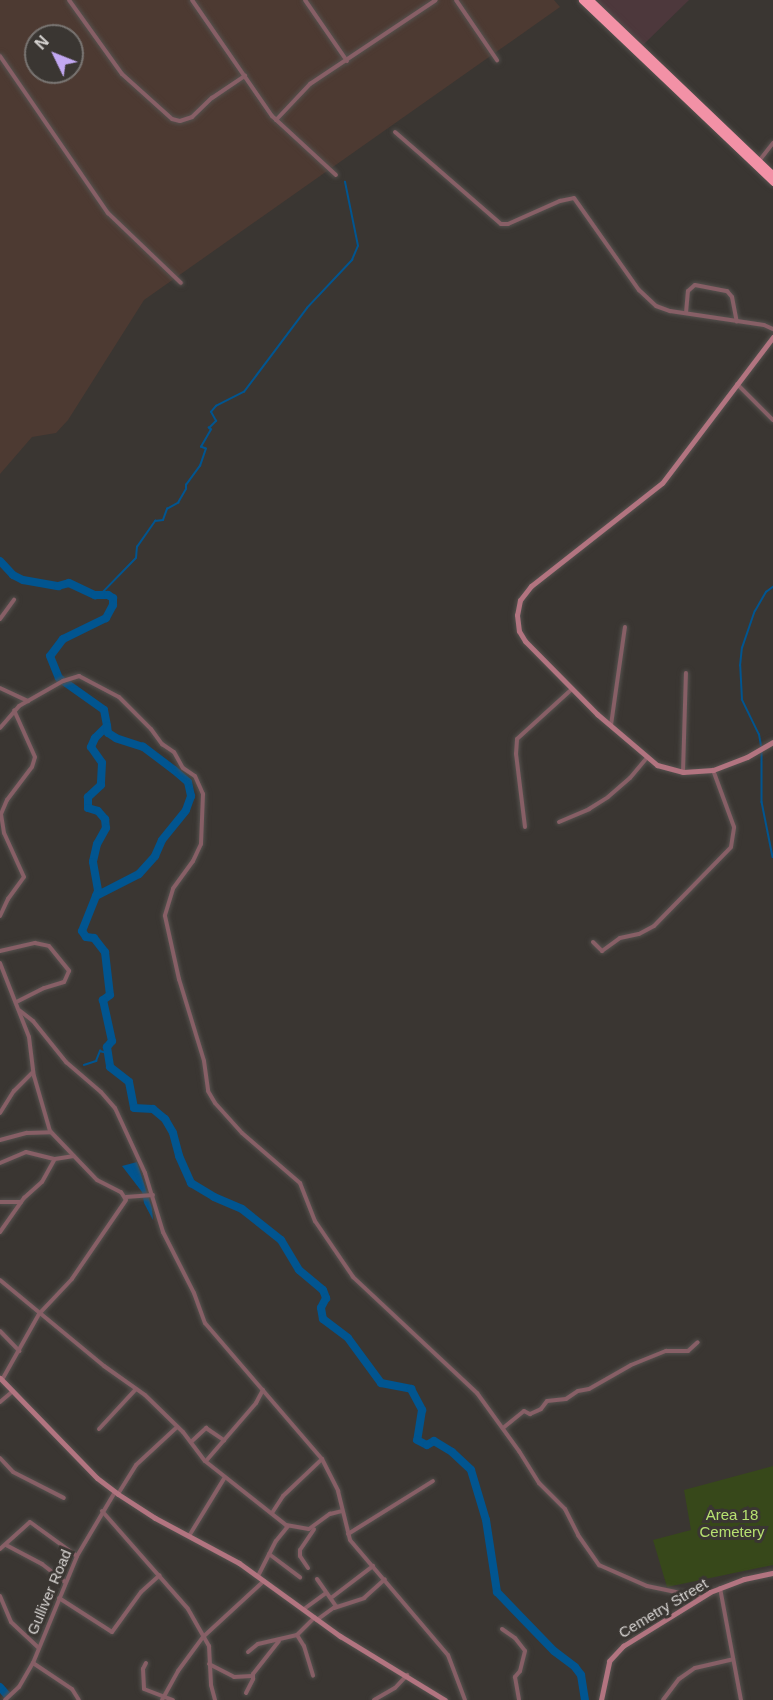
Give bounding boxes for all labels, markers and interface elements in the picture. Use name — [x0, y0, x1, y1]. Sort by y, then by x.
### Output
north arrow — [24, 24, 84, 84]
text: N — [32, 33, 52, 53]
park label: Area 18 Cemetery — [699, 1505, 765, 1540]
street label: Gulliver Road — [23, 1547, 75, 1637]
street label: Cemetry Street — [615, 1574, 711, 1642]

